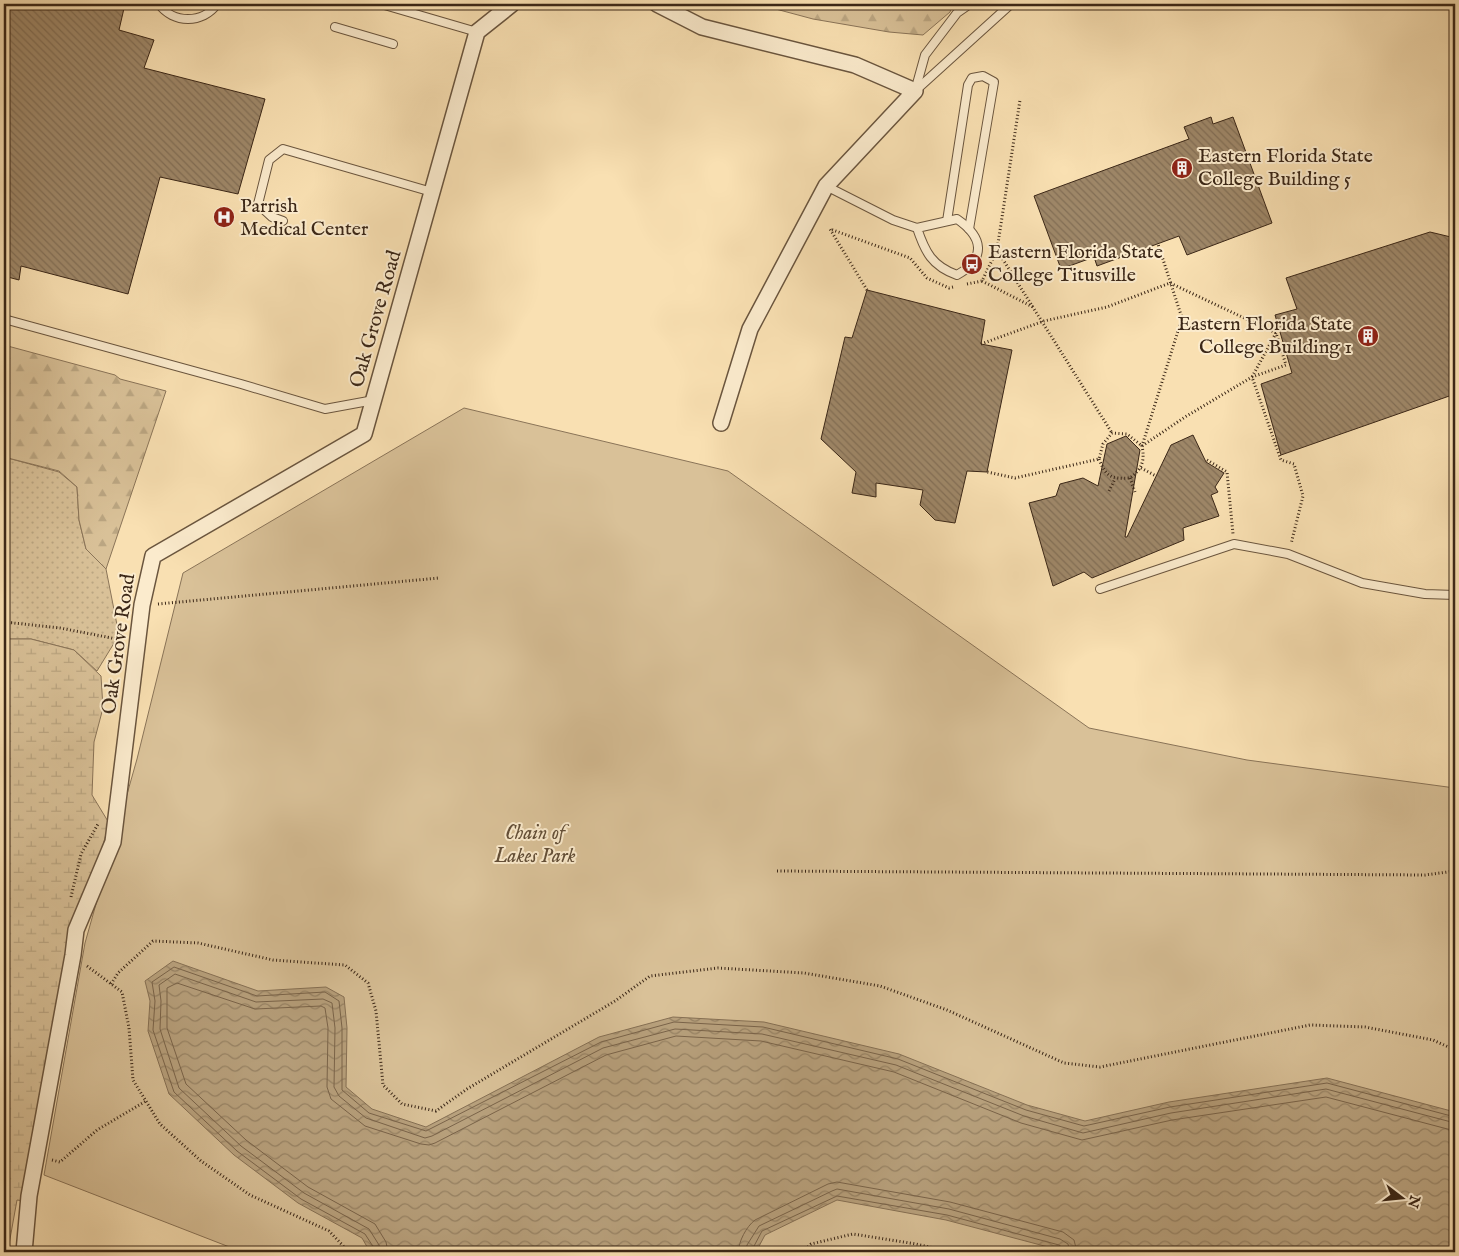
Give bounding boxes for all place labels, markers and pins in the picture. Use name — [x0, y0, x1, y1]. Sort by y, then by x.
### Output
place label: Eastern Florida State College Building 5 — [1198, 144, 1373, 192]
building icon: Eastern Florida State College Building 5 — [1170, 156, 1194, 180]
place label: Parrish Medical Center — [240, 194, 369, 242]
hospital icon: Parrish Medical Center — [212, 205, 236, 229]
place label: Eastern Florida State College Titusville — [988, 240, 1163, 288]
bus stop icon: Eastern Florida State College Titusville — [960, 252, 984, 276]
place label: Eastern Florida State College Building 1 — [1177, 312, 1352, 360]
building icon: Eastern Florida State College Building 1 — [1356, 324, 1380, 348]

